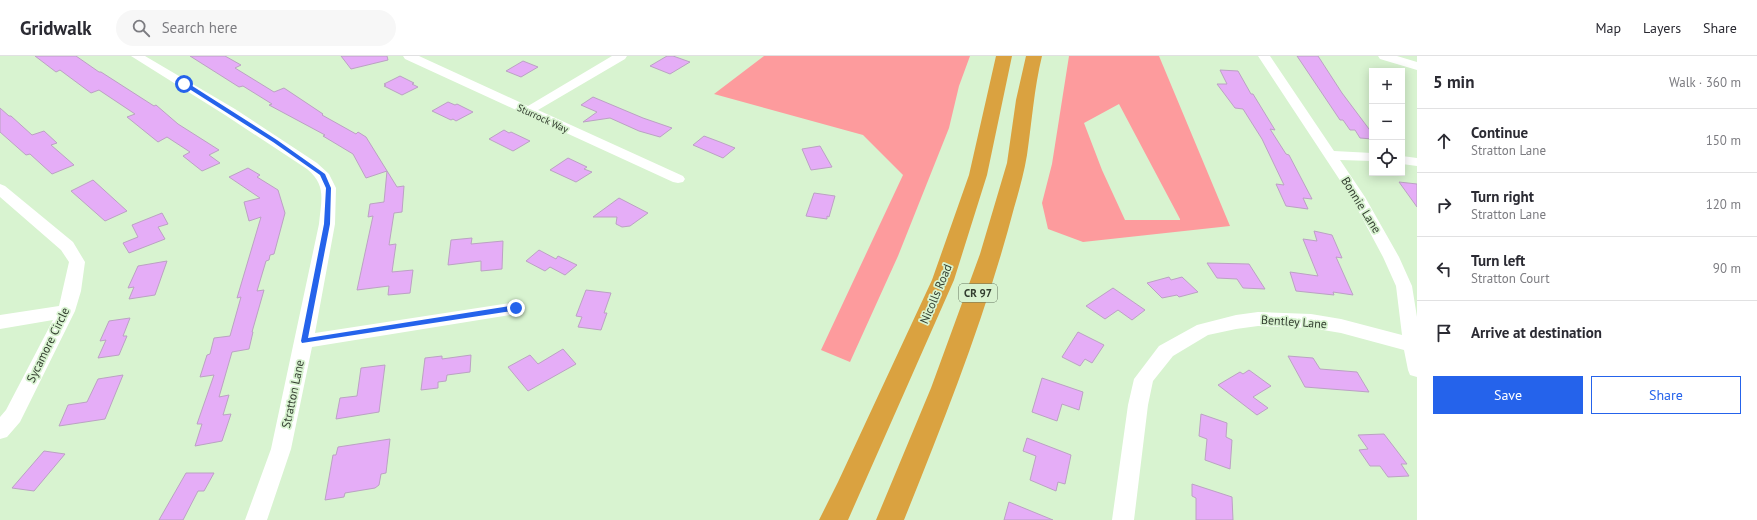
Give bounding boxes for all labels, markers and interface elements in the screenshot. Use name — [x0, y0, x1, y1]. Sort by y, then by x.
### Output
search box — [116, 10, 396, 46]
text: Gridwalk — [20, 16, 92, 40]
icon: search — [130, 17, 152, 39]
text: Search here — [162, 18, 237, 37]
text: Map — [1595, 19, 1621, 37]
text: Layers — [1643, 19, 1681, 37]
text: Share — [1703, 19, 1737, 37]
map controls — [1369, 68, 1405, 176]
button: + — [1369, 68, 1405, 104]
text: 5 min — [1433, 71, 1474, 93]
text: Walk · 360 m — [1669, 74, 1741, 91]
route start — [175, 75, 193, 93]
street label: Sturrock Way — [515, 101, 571, 136]
button: − — [1369, 104, 1405, 140]
text: Continue — [1471, 123, 1528, 142]
icon: ahead — [1433, 130, 1455, 152]
text: 150 m — [1706, 132, 1741, 149]
button: locate — [1369, 140, 1405, 176]
text: Stratton Lane — [1471, 142, 1546, 159]
street label: Bonnie Lane — [1338, 174, 1385, 236]
text: Turn right — [1471, 187, 1534, 206]
icon: right — [1433, 194, 1455, 216]
text: 120 m — [1706, 196, 1741, 213]
text: Stratton Lane — [1471, 206, 1546, 223]
text: Turn left — [1471, 251, 1525, 270]
icon: left — [1433, 258, 1455, 280]
text: 90 m — [1713, 260, 1741, 277]
street label: Nicolls Road — [916, 262, 955, 326]
text: Stratton Court — [1471, 270, 1550, 287]
road number: CR 97 — [959, 284, 997, 302]
route end — [507, 299, 525, 317]
street label: Sycamore Circle — [23, 305, 72, 385]
street label: Bentley Lane — [1261, 312, 1327, 331]
icon: arrive — [1433, 322, 1455, 344]
text: Arrive at destination — [1471, 323, 1602, 342]
street label: Stratton Lane — [278, 358, 307, 429]
button: Save — [1433, 376, 1583, 414]
button: Share — [1591, 376, 1741, 414]

